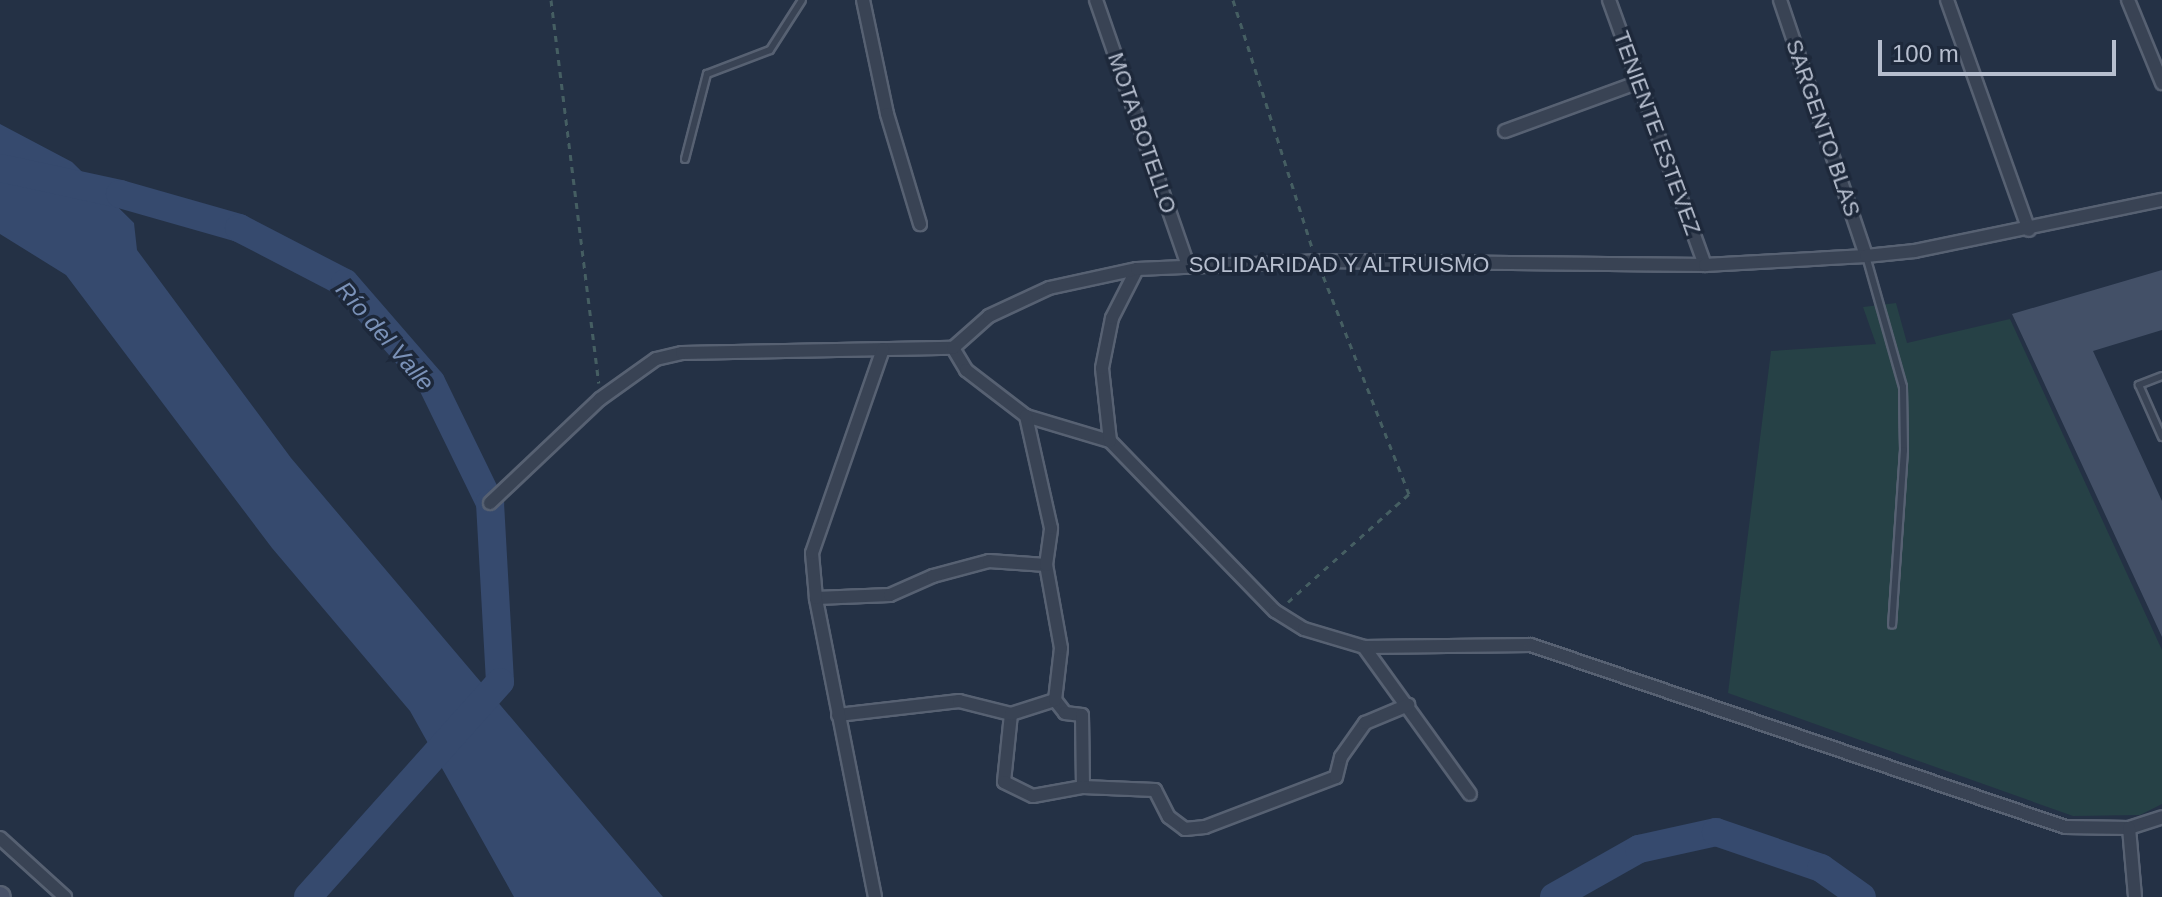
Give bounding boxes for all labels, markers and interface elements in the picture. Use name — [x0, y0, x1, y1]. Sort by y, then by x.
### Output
scale bar — [1882, 24, 2120, 74]
street label: TENIENTE ESTEVEZ — [1608, 27, 1706, 239]
street label: SARGENTO BLAS — [1780, 36, 1866, 220]
text: 100 m — [1892, 40, 1959, 67]
street label: MOTA BOTELLO — [1102, 49, 1182, 217]
street label: SOLIDARIDAD Y ALTRUISMO — [1188, 252, 1490, 278]
water label: Río del Valle — [330, 276, 440, 396]

